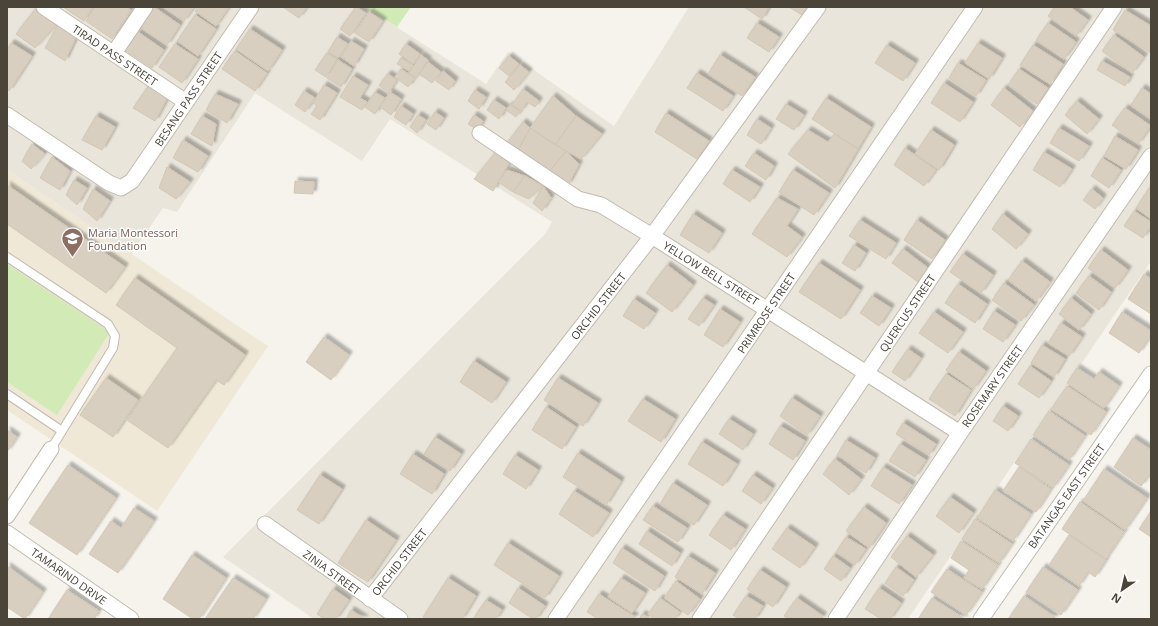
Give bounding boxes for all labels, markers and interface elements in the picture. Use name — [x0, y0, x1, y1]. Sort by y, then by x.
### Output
street label: TIRAD PASS STREET — [70, 21, 160, 89]
street label: BESANG PASS STREET — [151, 49, 225, 149]
school or university icon: Maria Montessori Foundation — [59, 225, 85, 258]
place label: Maria Montessori Foundation — [88, 225, 178, 253]
street label: YELLOW BELL STREET — [660, 237, 762, 309]
street label: ORCHID STREET — [567, 269, 629, 343]
street label: PRIMROSE STREET — [734, 270, 798, 356]
street label: QUERCUS STREET — [875, 271, 939, 355]
street label: ROSEMARY STREET — [958, 342, 1026, 430]
street label: BATANGAS EAST STREET — [1024, 441, 1108, 551]
street label: ORCHID STREET — [368, 525, 430, 599]
street label: TAMARIND DRIVE — [28, 544, 110, 608]
street label: ZINIA STREET — [300, 546, 364, 598]
north arrow — [1102, 570, 1142, 610]
text: N — [1108, 590, 1124, 607]

